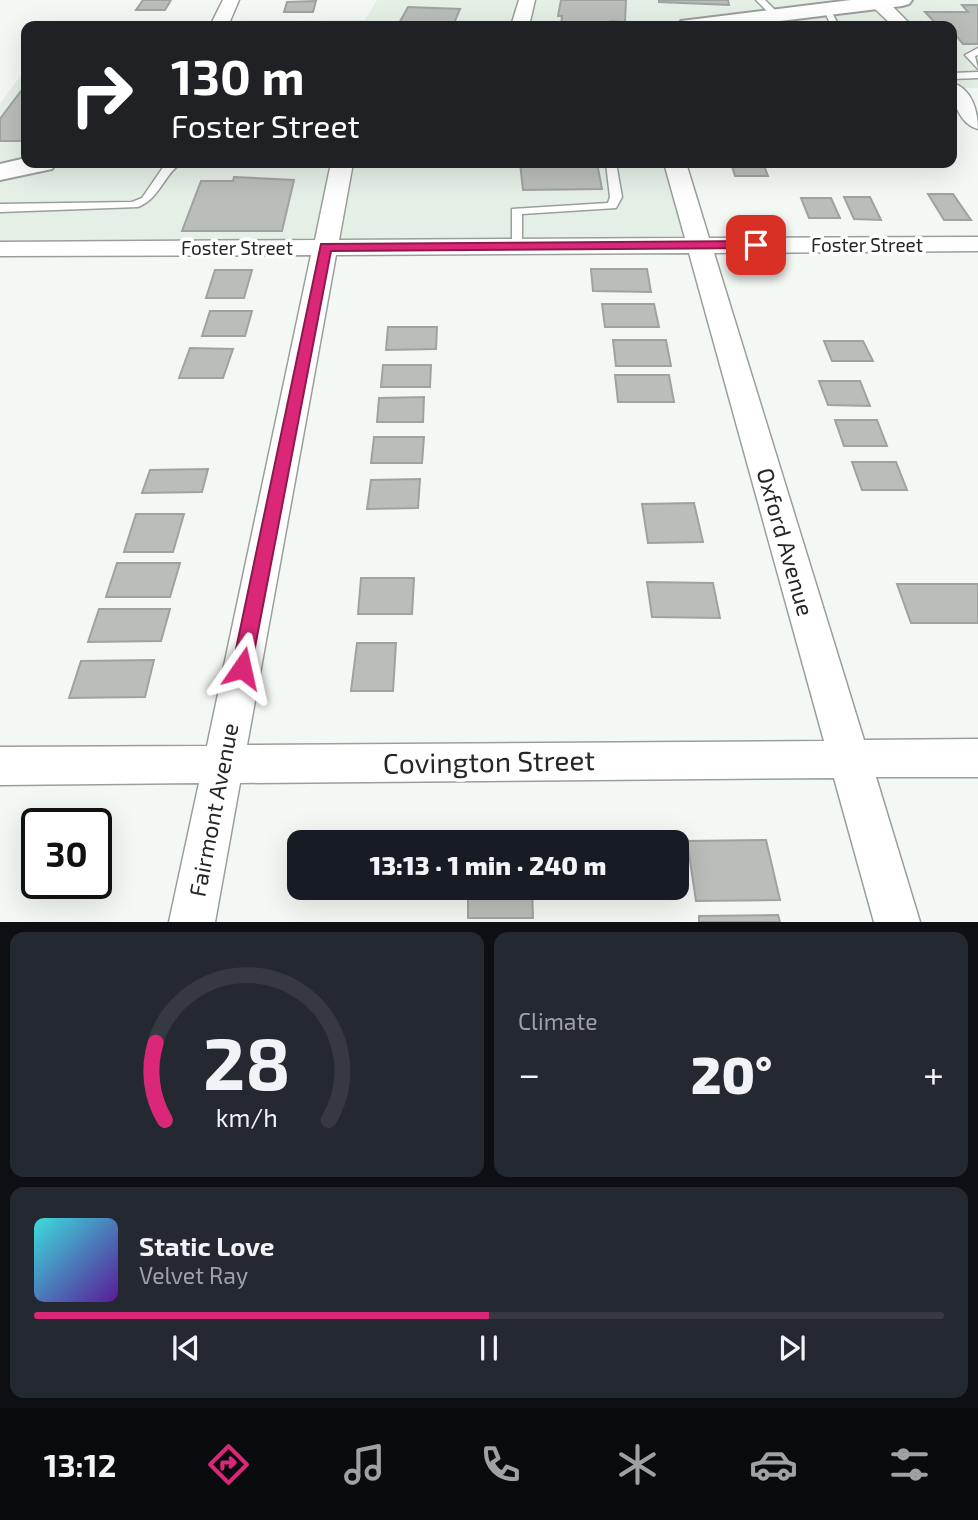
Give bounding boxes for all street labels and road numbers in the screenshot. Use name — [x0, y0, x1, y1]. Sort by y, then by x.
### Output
street label: Foster Street — [811, 233, 923, 256]
street label: Foster Street — [181, 236, 293, 259]
street label: Oxford Avenue — [751, 464, 820, 619]
street label: Fairmont Avenue — [182, 721, 244, 899]
street label: Covington Street — [383, 742, 595, 780]

